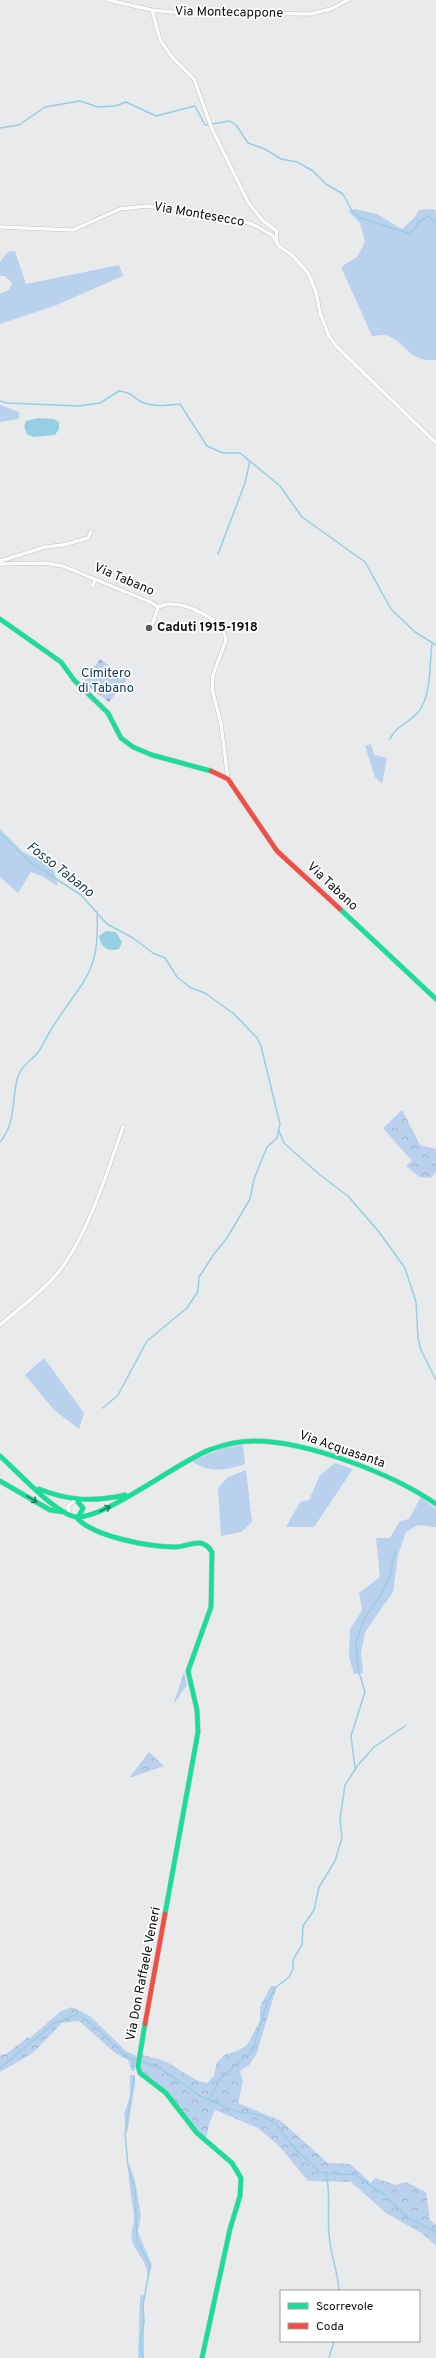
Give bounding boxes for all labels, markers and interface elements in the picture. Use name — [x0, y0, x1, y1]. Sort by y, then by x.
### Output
street label: Via Montecappone — [175, 4, 283, 22]
street label: Via Montesecco — [152, 199, 246, 231]
street label: Via Tabano — [91, 560, 157, 600]
place label: Caduti 1915-1918 — [157, 620, 258, 636]
marker: Caduti 1915-1918 — [144, 623, 154, 633]
park label: Cimitero di Tabano — [78, 666, 134, 697]
water label: Fosso Tabano — [23, 838, 97, 902]
street label: Via Tabano — [303, 859, 361, 915]
street label: Via Acquasanta — [297, 1428, 387, 1472]
one-way arrow — [26, 1496, 38, 1504]
one-way arrow — [99, 1505, 111, 1512]
street label: Via Don Raffaele Veneri — [123, 1906, 165, 2042]
legend — [280, 2290, 420, 2342]
text: Scorrevole — [316, 2299, 373, 2315]
text: Coda — [316, 2319, 344, 2335]

